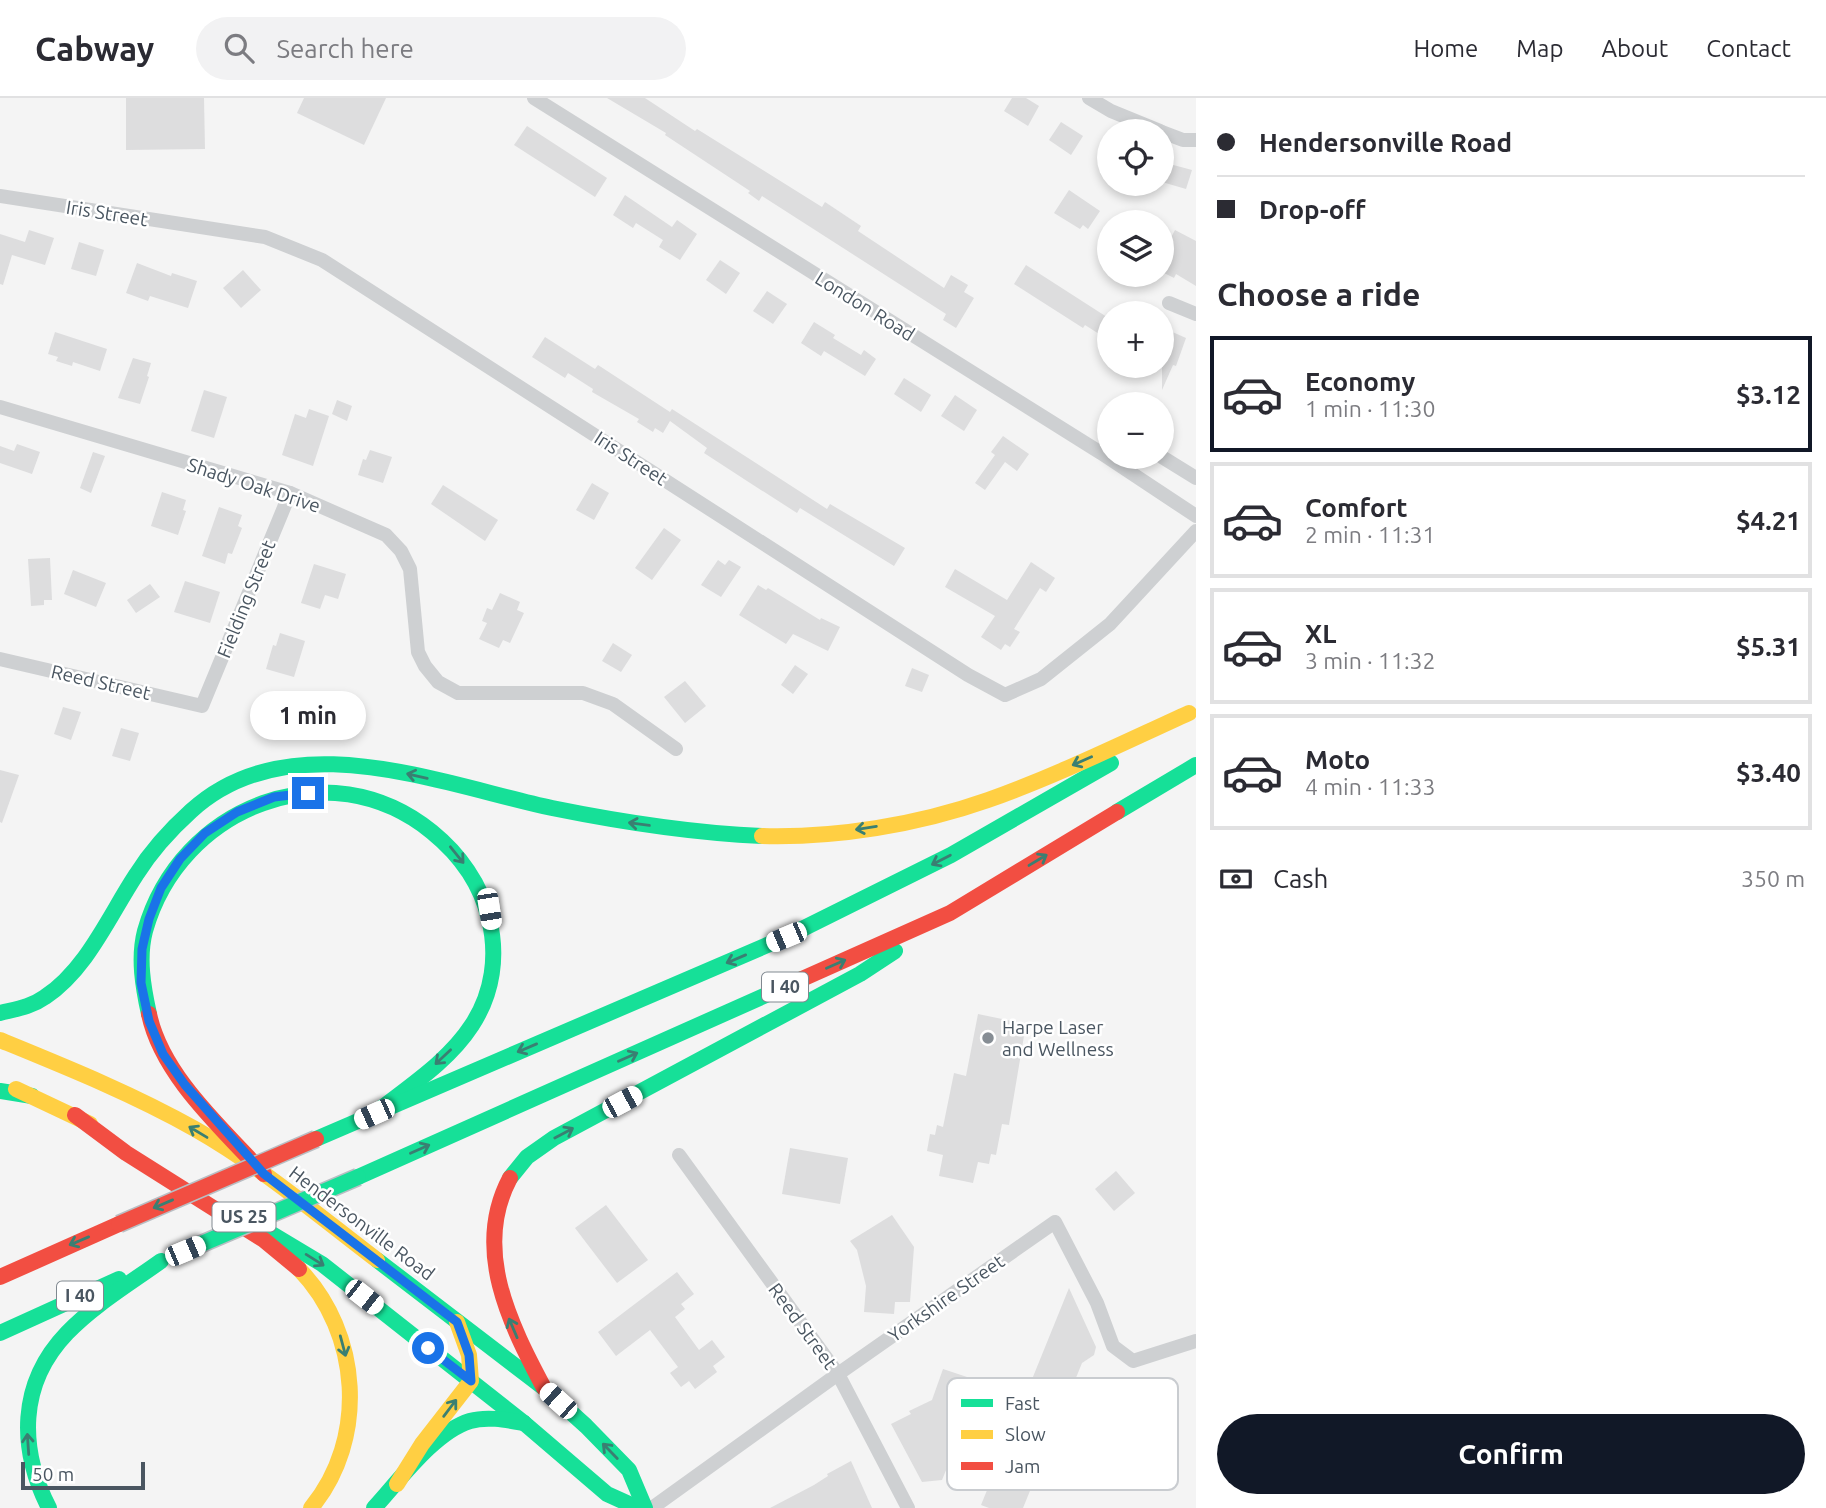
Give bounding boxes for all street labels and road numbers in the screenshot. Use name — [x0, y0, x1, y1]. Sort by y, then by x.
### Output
street label: Iris Street — [65, 196, 150, 230]
street label: London Road — [811, 267, 919, 345]
street label: Iris Street — [590, 426, 672, 490]
street label: Shady Oak Drive — [185, 453, 323, 517]
street label: Fielding Street — [212, 536, 280, 661]
street label: Reed Street — [49, 660, 153, 704]
road number: I 40 — [762, 972, 808, 1002]
street label: Hendersonville Road — [285, 1161, 439, 1285]
road number: US 25 — [212, 1202, 276, 1232]
street label: Yorkshire Street — [884, 1249, 1009, 1346]
street label: Reed Street — [764, 1279, 842, 1374]
road number: I 40 — [57, 1282, 103, 1310]

